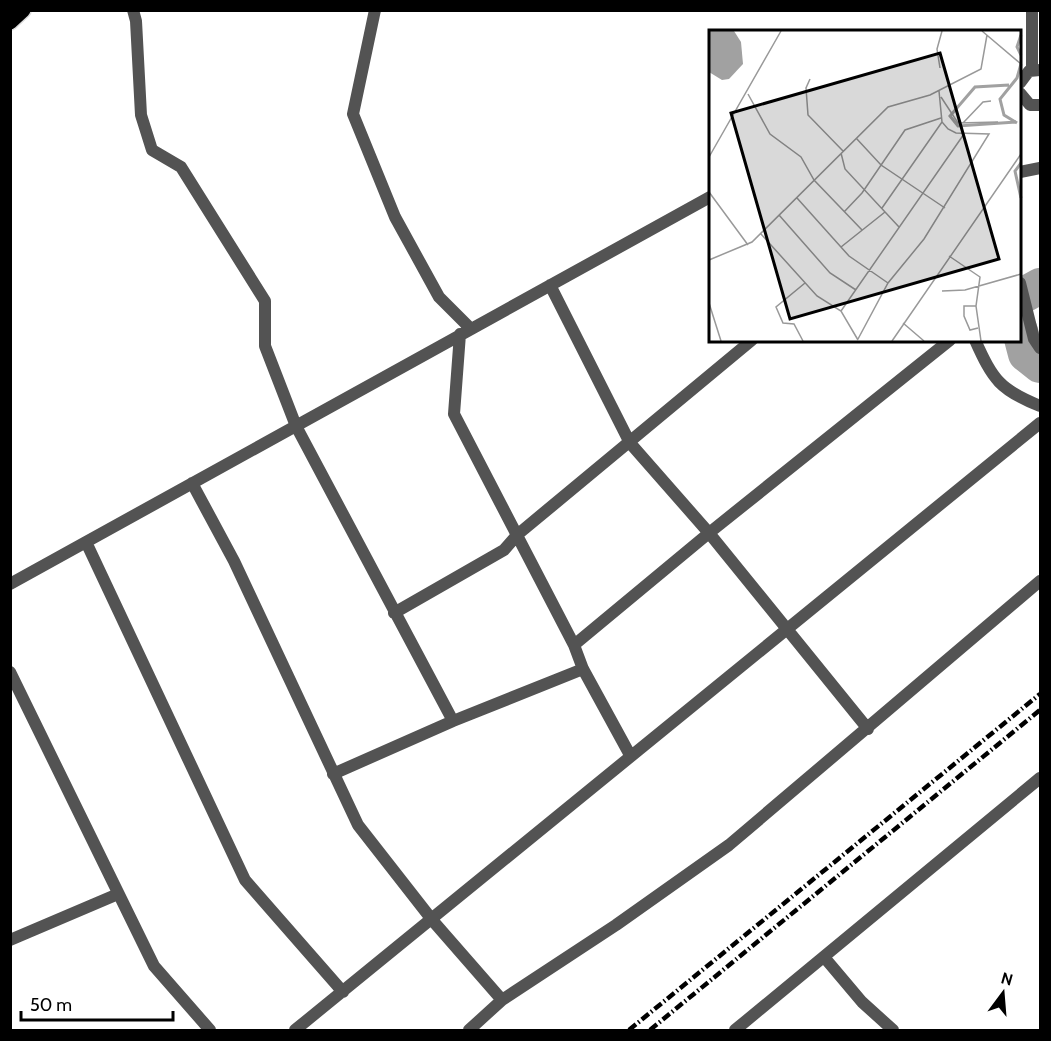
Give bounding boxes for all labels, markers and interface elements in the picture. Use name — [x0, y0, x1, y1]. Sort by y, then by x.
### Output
inset map — [709, 30, 1021, 342]
north arrow — [973, 963, 1033, 1023]
text: N — [999, 968, 1015, 990]
scale bar — [21, 984, 172, 1022]
text: 50 m — [30, 994, 72, 1016]

